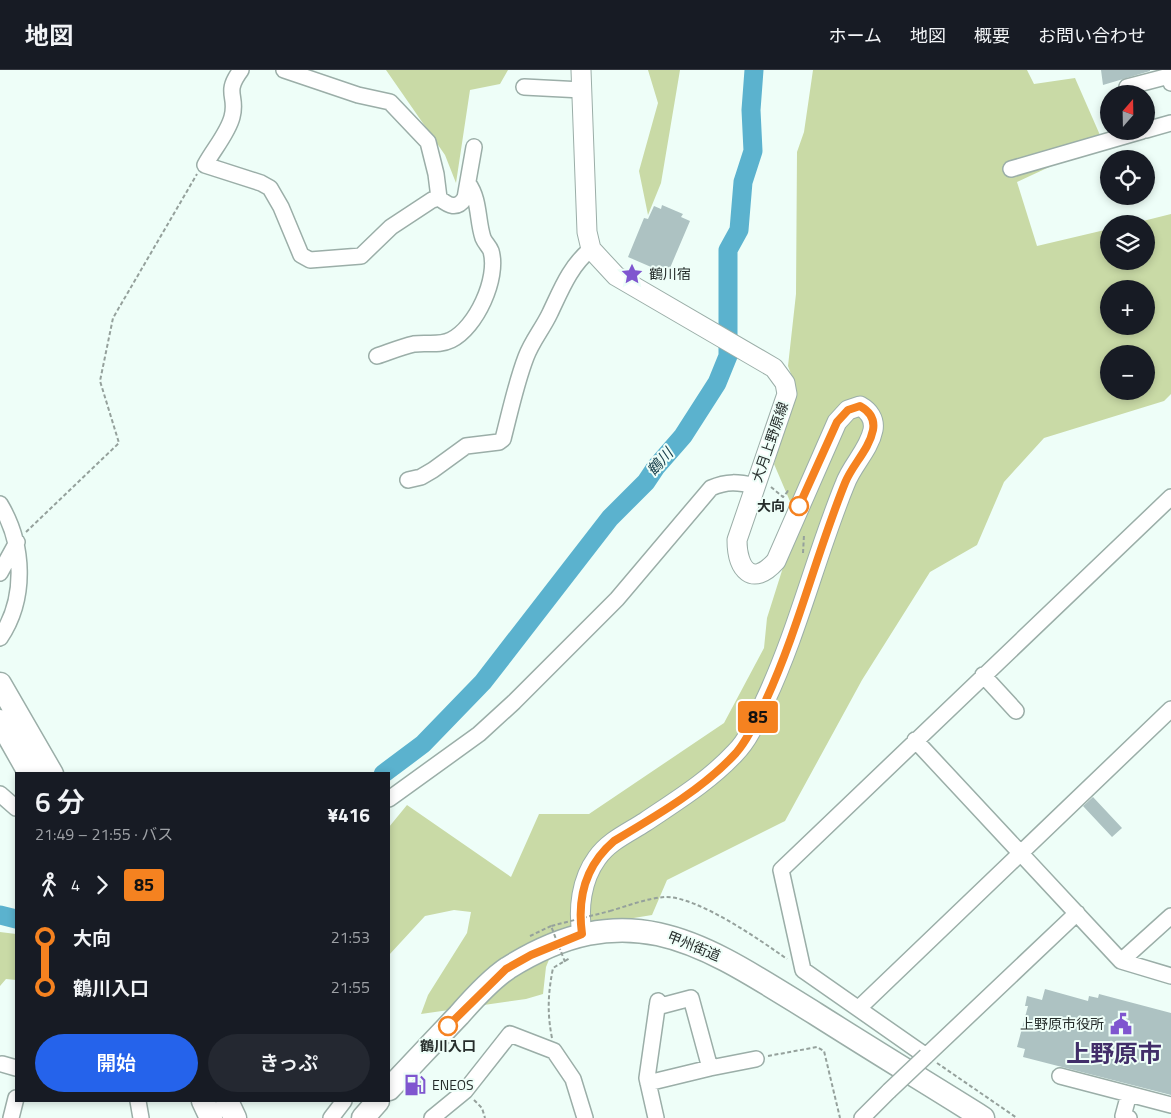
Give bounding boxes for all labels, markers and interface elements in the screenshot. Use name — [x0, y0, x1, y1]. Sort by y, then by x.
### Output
text: 地図 — [25, 17, 73, 53]
text: ホーム — [829, 22, 882, 49]
text: 地図 — [910, 22, 946, 49]
text: 概要 — [974, 22, 1010, 49]
text: お問い合わせ — [1038, 22, 1146, 49]
north arrow — [1100, 85, 1155, 140]
map controls — [1100, 85, 1155, 400]
button: locate — [1100, 150, 1155, 205]
button: layers — [1100, 215, 1155, 270]
place icon: 鶴川宿 — [619, 261, 645, 287]
place label: 鶴川宿 — [649, 263, 691, 284]
button: + — [1100, 280, 1155, 335]
button: − — [1100, 345, 1155, 400]
street label: 大月上野原線 — [746, 399, 793, 485]
water label: 鶴川 — [641, 441, 680, 481]
place label: 大向 — [757, 495, 785, 516]
marker: 大向 — [789, 496, 809, 516]
line badge: 85 — [736, 701, 780, 733]
text: 85 — [748, 703, 768, 730]
text: 6 分 — [35, 780, 85, 823]
text: ¥416 — [327, 800, 370, 829]
text: 21:49 – 21:55 · バス — [35, 822, 173, 846]
icon: walk — [35, 871, 63, 899]
icon: forward — [88, 871, 116, 899]
text: 85 — [134, 871, 154, 898]
text: 4 — [71, 873, 80, 897]
text: 大向 — [73, 923, 111, 952]
text: 21:53 — [331, 925, 370, 949]
street label: 甲州街道 — [664, 925, 724, 966]
text: 鶴川入口 — [73, 973, 149, 1002]
text: 21:55 — [331, 975, 370, 999]
public building icon: 上野原市役所 — [1108, 1011, 1134, 1037]
place label: 上野原市役所 — [1020, 1013, 1104, 1034]
marker: 鶴川入口 — [438, 1016, 458, 1036]
button: 開始 — [35, 1034, 198, 1092]
button: きっぷ — [208, 1034, 370, 1092]
place label: 鶴川入口 — [420, 1035, 476, 1056]
district label: 上野原市 — [1066, 1035, 1162, 1071]
fuel station icon: ENEOS — [402, 1072, 428, 1098]
place label: ENEOS — [432, 1074, 474, 1095]

